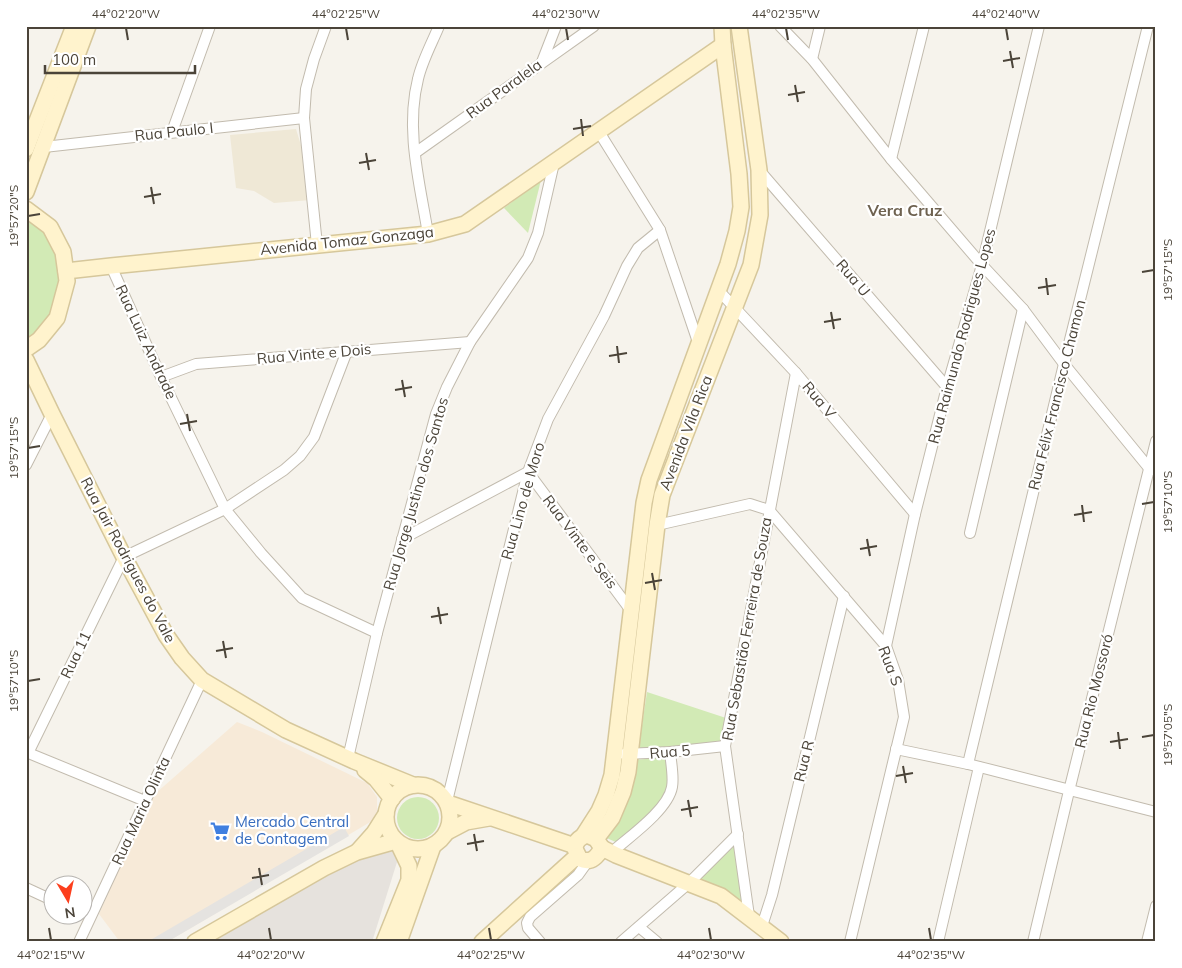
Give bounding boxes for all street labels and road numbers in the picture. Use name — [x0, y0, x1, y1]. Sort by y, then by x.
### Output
street label: Rua Paralela — [462, 55, 545, 122]
street label: Rua Paulo I — [134, 118, 214, 145]
street label: Avenida Tomaz Gonzaga — [259, 222, 435, 259]
street label: Rua Raimundo Rodrigues Lopes — [924, 226, 999, 446]
street label: Rua U — [832, 255, 875, 300]
street label: Rua Luiz Andrade — [112, 281, 181, 402]
street label: Rua Félix Francisco Chamon — [1024, 298, 1089, 492]
street label: Rua Vinte e Dois — [256, 339, 372, 368]
street label: Avenida Vila Rica — [655, 373, 716, 493]
street label: Rua V — [798, 377, 841, 422]
street label: Rua Jorge Justino dos Santos — [379, 395, 452, 593]
street label: Rua Lino de Moro — [497, 440, 548, 562]
street label: Rua Jair Rodrigues do Vale — [77, 474, 180, 646]
street label: Rua Vinte e Seis — [539, 491, 622, 592]
street label: Rua Sebastião Ferreira de Souza — [717, 516, 776, 742]
street label: Rua 11 — [56, 628, 95, 681]
street label: Rua Rio Mossoró — [1070, 632, 1117, 750]
street label: Rua S — [874, 643, 907, 689]
street label: Rua R — [789, 738, 818, 784]
street label: Rua 5 — [649, 740, 691, 763]
street label: Rua Maria Olinta — [107, 754, 174, 868]

